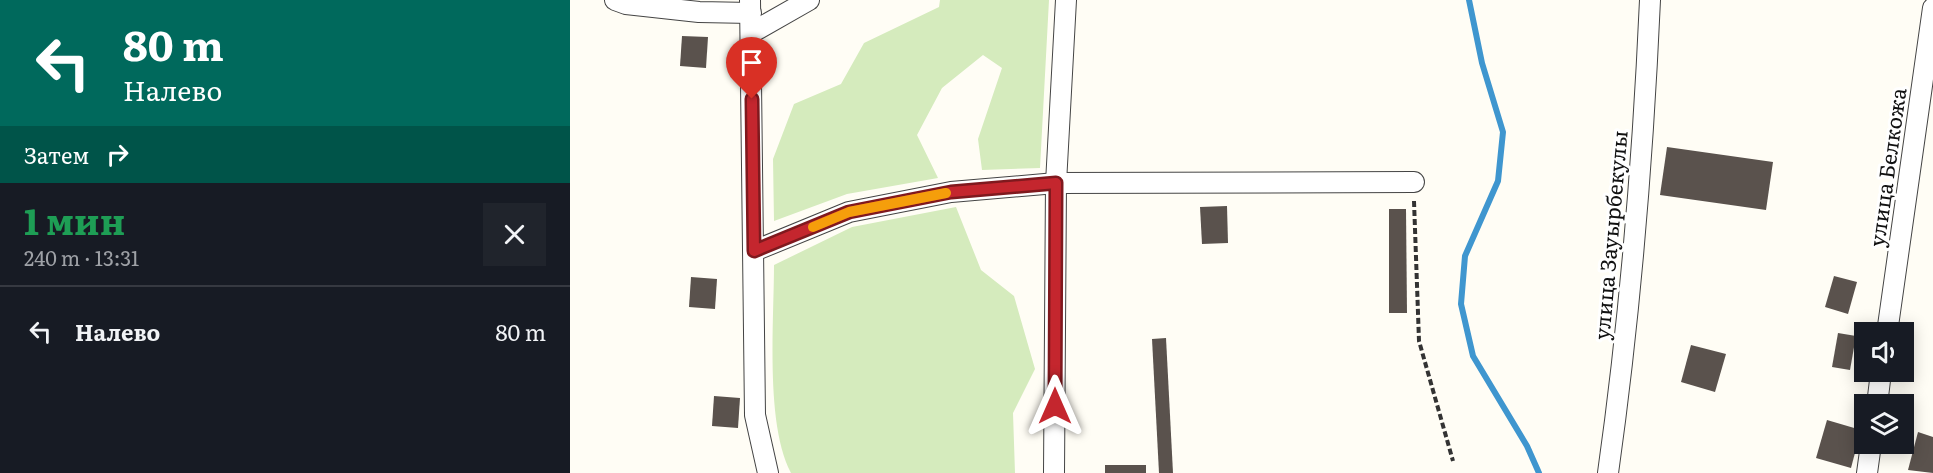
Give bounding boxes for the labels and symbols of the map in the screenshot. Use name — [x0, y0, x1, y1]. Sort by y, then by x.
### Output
pin — [726, 37, 777, 99]
street label: улица Белкожа — [1860, 85, 1913, 248]
street label: улица Зауырбекулы — [1584, 129, 1634, 341]
position arrow — [1023, 374, 1087, 438]

